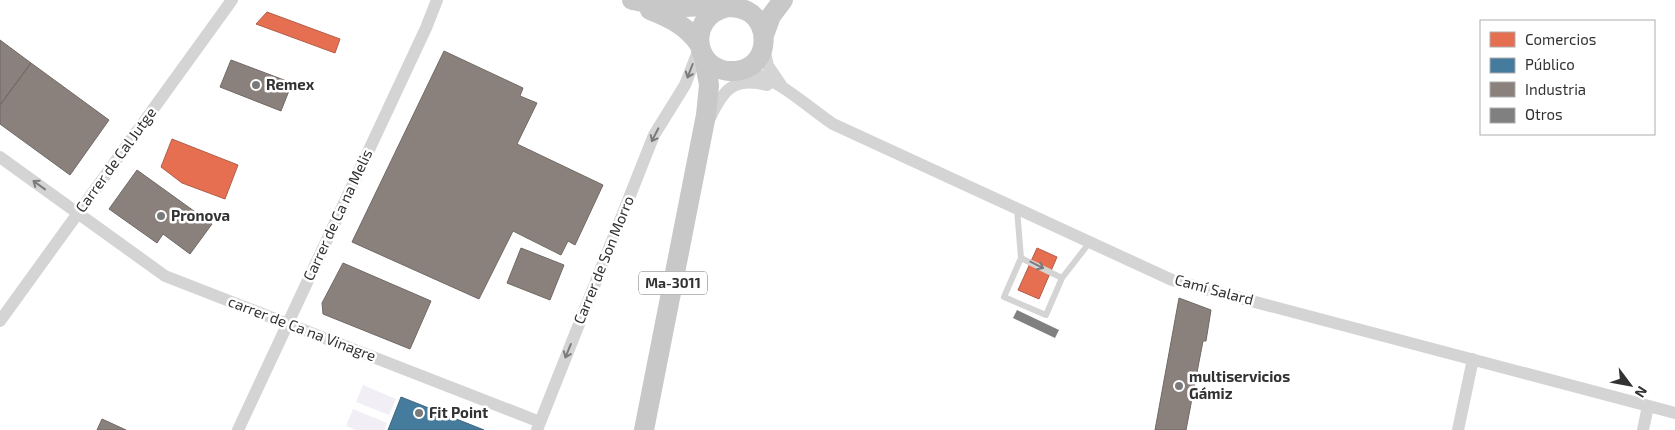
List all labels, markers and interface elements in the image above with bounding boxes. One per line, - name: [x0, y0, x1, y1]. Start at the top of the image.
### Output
- legend: [1480, 20, 1655, 135]
- text: Comercios: [1525, 30, 1596, 48]
- text: Público: [1525, 55, 1575, 73]
- one-way arrow: [685, 63, 694, 78]
- place label: Remex: [266, 75, 315, 93]
- marker: Remex: [250, 79, 262, 91]
- text: Industria: [1525, 80, 1586, 98]
- street label: Carrer de Cal Jutge: [71, 103, 159, 215]
- text: Otros: [1525, 105, 1563, 123]
- one-way arrow: [649, 127, 659, 142]
- street label: Carrer de Ca na Melis: [299, 146, 376, 283]
- one-way arrow: [32, 180, 46, 190]
- street label: Carrer de Son Morro: [569, 193, 637, 326]
- place label: Pronova: [171, 206, 230, 224]
- marker: Pronova: [155, 210, 167, 222]
- one-way arrow: [1029, 261, 1044, 271]
- street label: Camí Salard: [1173, 270, 1256, 308]
- road number: Ma-3011: [639, 272, 707, 294]
- street label: carrer de Ca na Vinagre: [226, 292, 379, 365]
- one-way arrow: [563, 343, 572, 358]
- north arrow: [1605, 360, 1655, 410]
- place label: multiservicios Gámiz: [1189, 367, 1290, 402]
- marker: multiservicios Gámiz: [1173, 380, 1185, 392]
- text: N: [1632, 383, 1651, 401]
- place label: Fit Point: [429, 403, 488, 421]
- marker: Fit Point: [413, 407, 425, 419]

